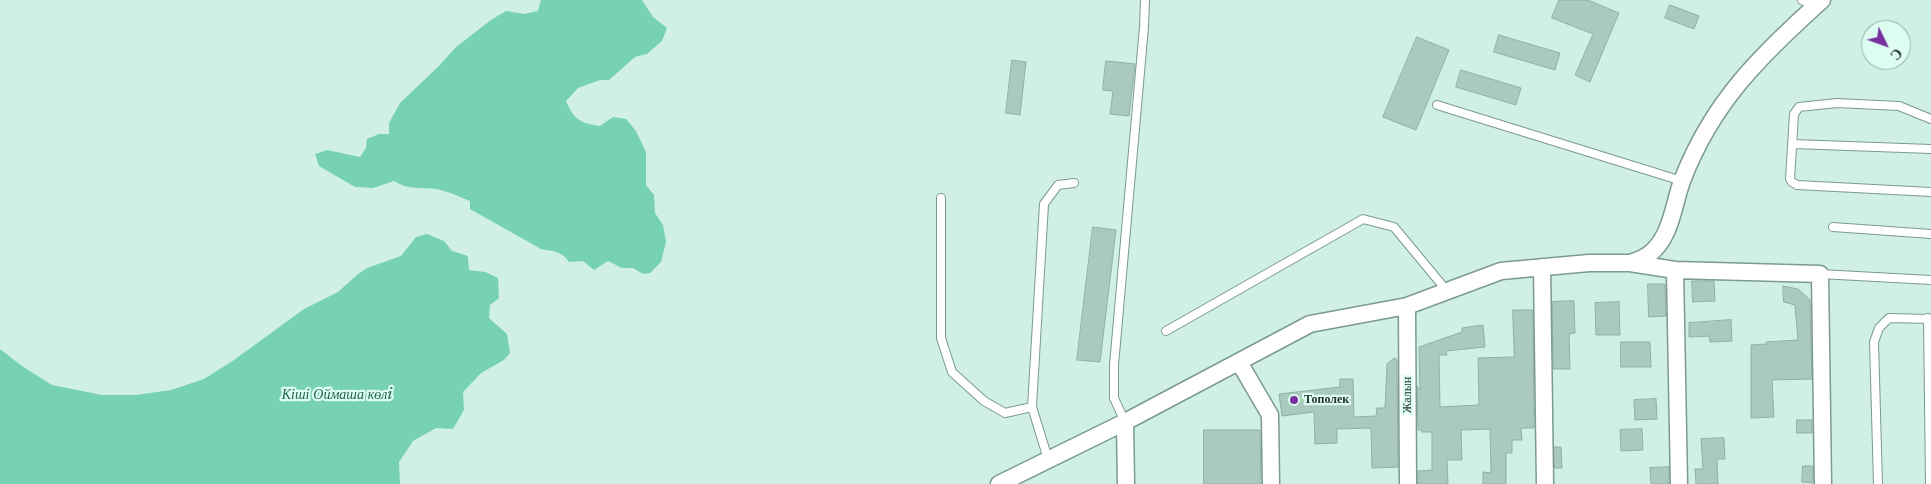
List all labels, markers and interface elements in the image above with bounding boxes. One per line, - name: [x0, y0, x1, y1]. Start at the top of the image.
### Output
- north arrow: [1861, 20, 1911, 70]
- text: С: [1886, 45, 1906, 64]
- street label: Жалын: [1401, 377, 1415, 413]
- water label: Кіші Оймаша көлi: [282, 387, 392, 403]
- place label: Тополек: [1304, 393, 1349, 407]
- marker: Тополек: [1288, 394, 1300, 406]

